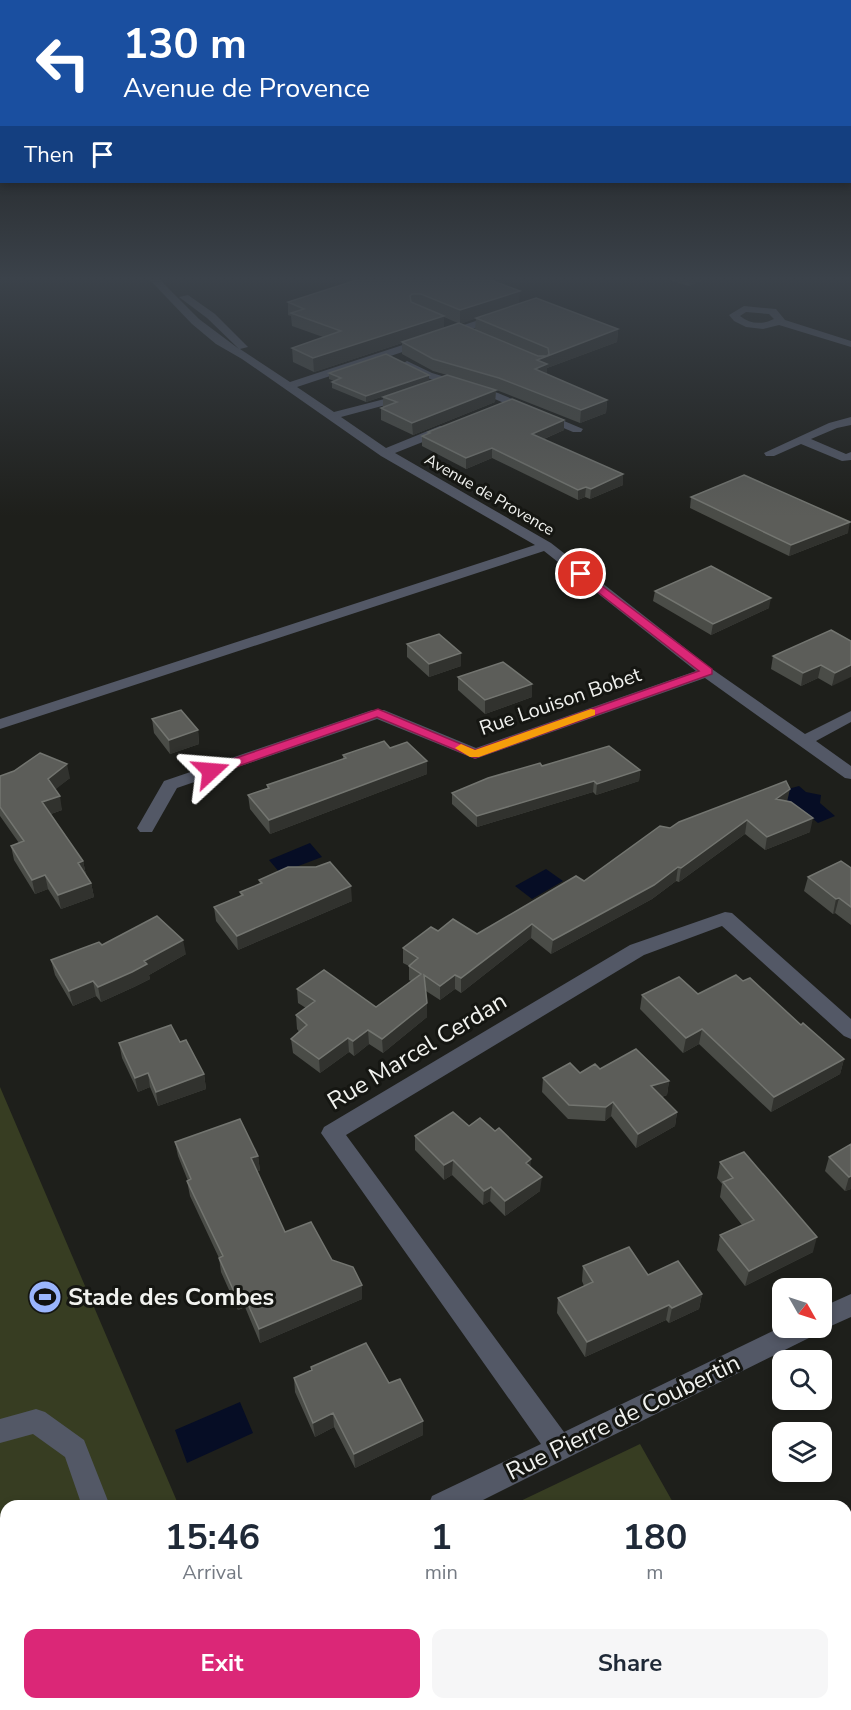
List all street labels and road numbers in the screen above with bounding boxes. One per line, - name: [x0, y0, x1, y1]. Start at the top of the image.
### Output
- street label: Avenue de Provence: [421, 449, 558, 541]
- street label: Rue Louison Bobet: [476, 661, 646, 742]
- street label: Rue Marcel Cerdan: [321, 985, 513, 1117]
- street label: Rue Pierre de Coubertin: [501, 1346, 745, 1488]

